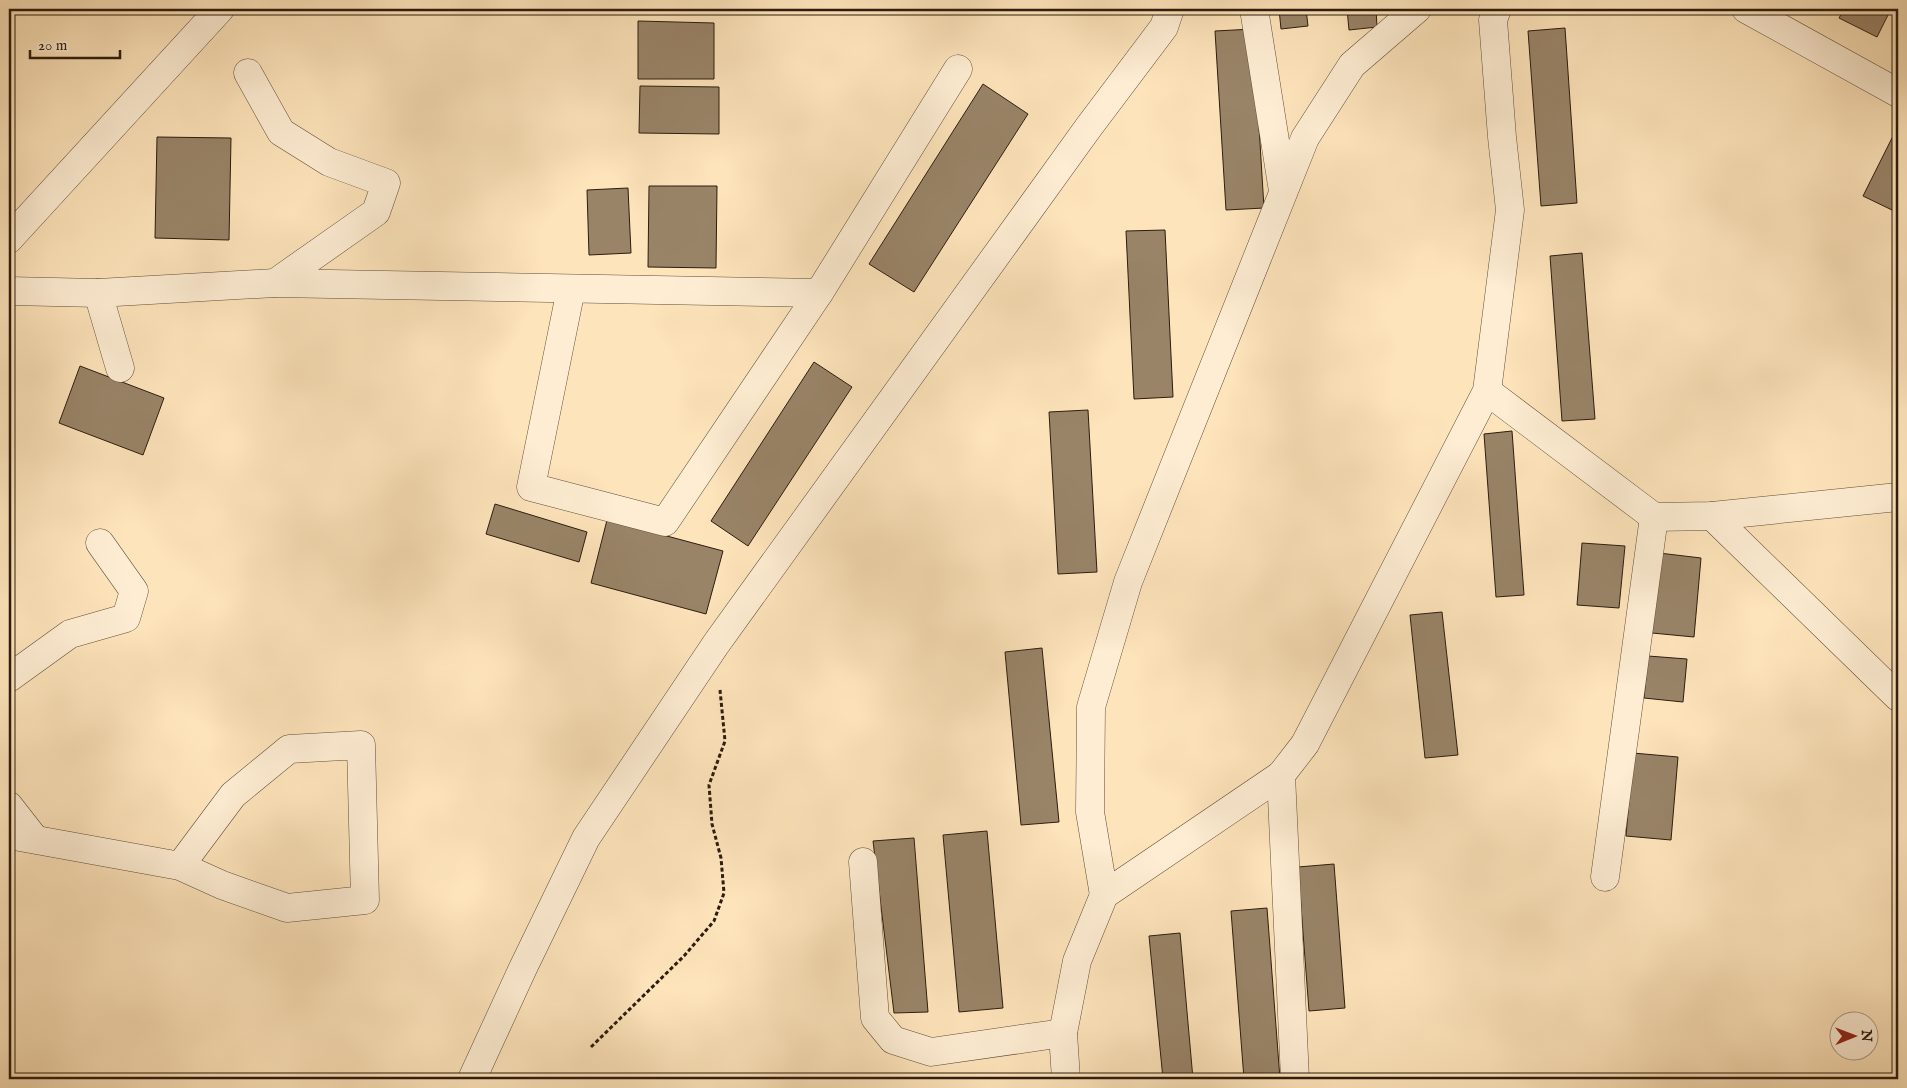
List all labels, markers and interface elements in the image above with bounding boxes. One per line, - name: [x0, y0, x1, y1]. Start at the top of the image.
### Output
- scale bar: [30, 28, 120, 60]
- text: 20 m: [38, 36, 68, 55]
- north arrow: [1830, 1010, 1880, 1060]
- text: N: [1857, 1029, 1875, 1042]

